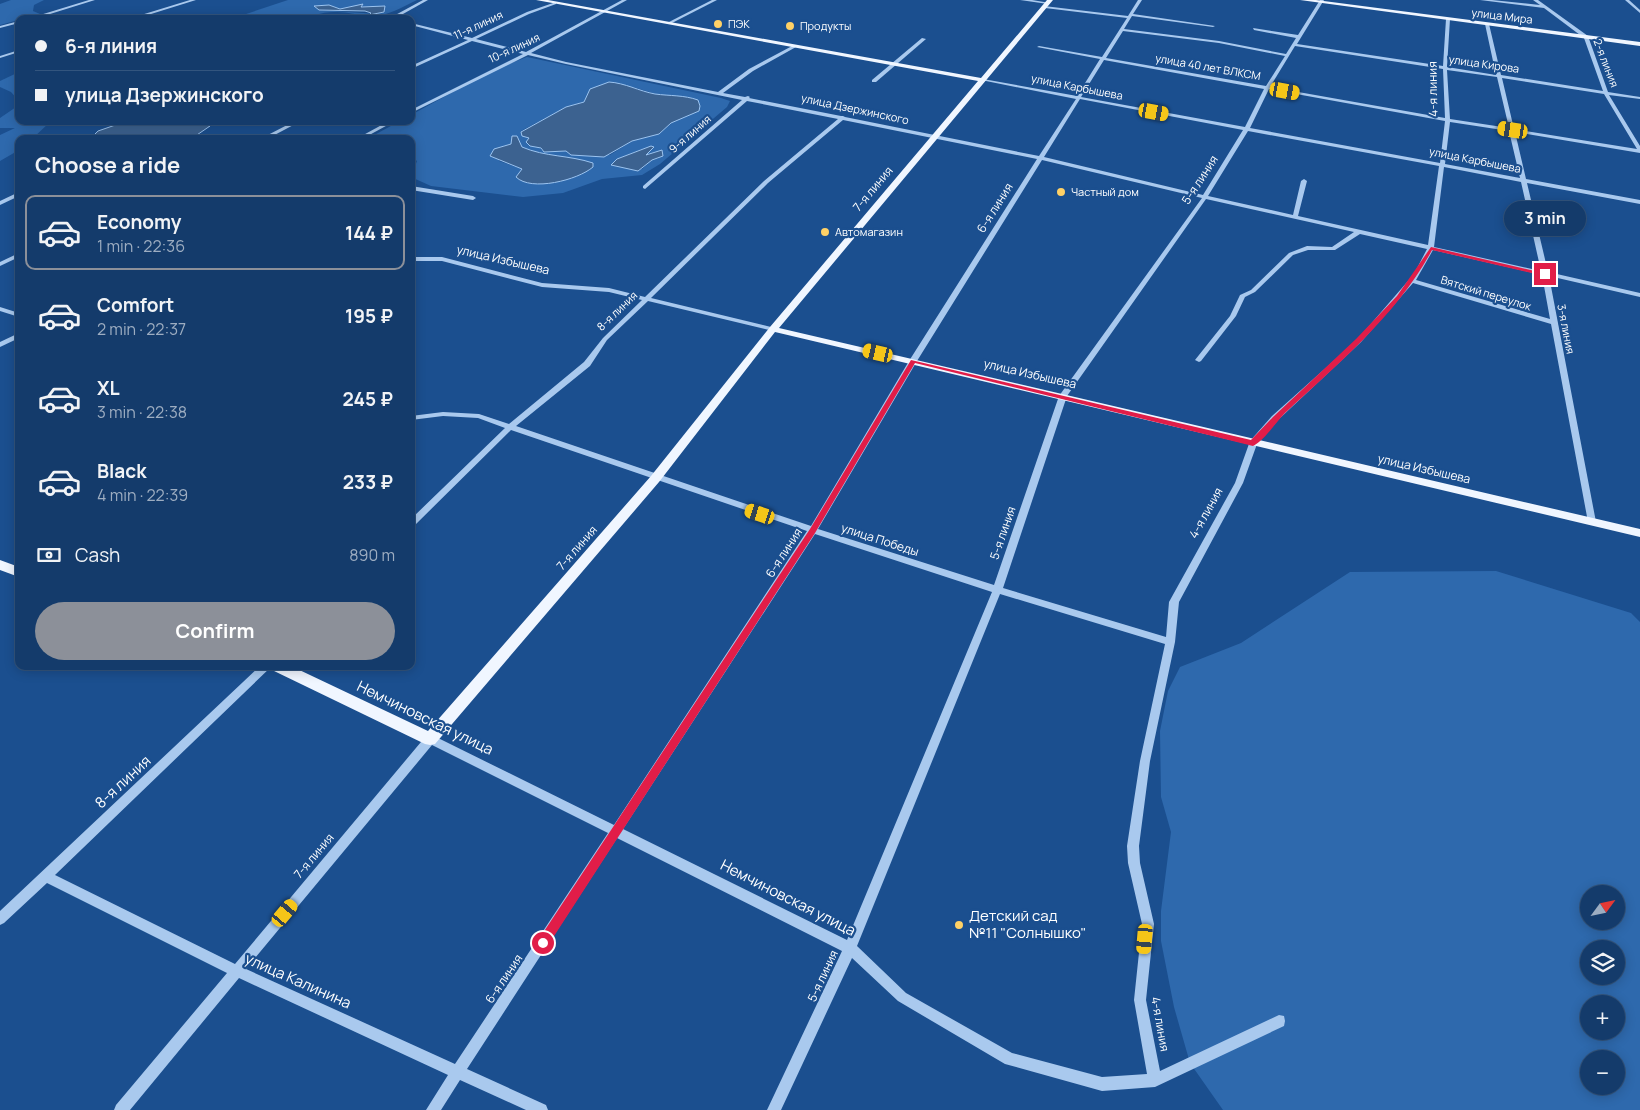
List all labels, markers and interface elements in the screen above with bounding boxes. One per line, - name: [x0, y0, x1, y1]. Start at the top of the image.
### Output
- street label: улица Мира: [1471, 4, 1533, 27]
- street label: 11-я линия: [451, 7, 505, 43]
- place label: ПЭК: [728, 16, 750, 31]
- marker: ПЭК: [712, 18, 724, 30]
- place label: Продукты: [800, 18, 851, 33]
- marker: Продукты: [784, 20, 796, 32]
- street label: 10-я линия: [486, 29, 542, 66]
- text: 6-я линия: [65, 33, 157, 59]
- street label: 2-я линия: [1590, 37, 1623, 89]
- street label: улица 40 лет ВЛКСМ: [1154, 50, 1262, 83]
- street label: улица Кирова: [1448, 51, 1520, 76]
- street label: 4-я линия: [1424, 61, 1441, 117]
- street label: улица Карбышева: [1030, 70, 1124, 103]
- car: [1268, 81, 1301, 101]
- text: улица Дзержинского: [65, 82, 264, 108]
- street label: улица Дзержинского: [800, 90, 911, 127]
- car: [1137, 102, 1170, 122]
- street label: 9-я линия: [665, 111, 714, 156]
- car: [1497, 120, 1528, 140]
- street label: улица Карбышева: [1428, 143, 1522, 176]
- text: Choose a ride: [35, 150, 180, 180]
- street label: 5-я линия: [1177, 152, 1222, 208]
- street label: 7-я линия: [849, 162, 897, 215]
- street label: 6-я линия: [973, 180, 1017, 236]
- place label: Частный дом: [1071, 184, 1139, 199]
- marker: Частный дом: [1055, 186, 1067, 198]
- callout: 3 min: [1504, 202, 1586, 236]
- text: 3 min: [1524, 207, 1566, 229]
- text: Economy: [97, 209, 181, 235]
- icon: car: [37, 210, 82, 255]
- text: 144 ₽: [345, 220, 393, 246]
- place label: Автомагазин: [835, 224, 903, 239]
- marker: Автомагазин: [819, 226, 831, 238]
- text: 1 min · 22:36: [97, 235, 185, 257]
- street label: улица Избышева: [455, 241, 551, 278]
- route end: [1534, 263, 1556, 285]
- street label: Вятский переулок: [1439, 272, 1534, 314]
- street label: 8-я линия: [593, 288, 640, 334]
- text: Comfort: [97, 292, 174, 318]
- icon: car: [37, 293, 82, 338]
- text: 195 ₽: [345, 303, 393, 329]
- street label: 3-я линия: [1554, 303, 1579, 355]
- text: 2 min · 22:37: [97, 318, 186, 340]
- car: [861, 342, 894, 364]
- street label: улица Избышева: [982, 355, 1078, 392]
- text: XL: [97, 375, 120, 401]
- icon: car: [37, 376, 82, 421]
- text: 245 ₽: [343, 386, 393, 412]
- text: 3 min · 22:38: [97, 401, 187, 423]
- street label: улица Избышева: [1376, 450, 1472, 487]
- text: Black: [97, 458, 146, 484]
- icon: car: [37, 459, 82, 504]
- text: 233 ₽: [343, 469, 393, 495]
- text: 4 min · 22:39: [97, 484, 188, 506]
- street label: 4-я линия: [1185, 484, 1226, 541]
- car: [743, 502, 776, 526]
- street label: 5-я линия: [985, 504, 1020, 562]
- street label: улица Победы: [839, 519, 921, 560]
- street label: 7-я линия: [552, 522, 601, 574]
- street label: 6-я линия: [761, 525, 806, 581]
- icon: cash: [35, 541, 63, 569]
- text: Cash: [75, 542, 120, 568]
- text: 890 m: [349, 544, 395, 566]
- button: Confirm: [35, 602, 395, 660]
- street label: Немчиновская улица: [353, 675, 497, 760]
- street label: 8-я линия: [90, 750, 155, 813]
- street label: 7-я линия: [290, 829, 338, 882]
- street label: Немчиновская улица: [717, 854, 860, 941]
- north arrow: [1580, 885, 1625, 930]
- map controls: [1580, 885, 1625, 1095]
- car: [269, 897, 300, 929]
- place label: Детский сад №11 "Солнышко": [969, 905, 1086, 943]
- marker: Детский сад №11 "Солнышко": [953, 919, 965, 931]
- car: [1136, 923, 1153, 955]
- route start: [532, 932, 554, 954]
- button: layers: [1580, 940, 1625, 985]
- street label: 5-я линия: [803, 947, 842, 1004]
- street label: улица Калинина: [242, 948, 355, 1013]
- street label: 6-я линия: [481, 951, 526, 1007]
- street label: 4-я линия: [1147, 995, 1174, 1053]
- button: +: [1580, 995, 1625, 1040]
- button: −: [1580, 1050, 1625, 1095]

